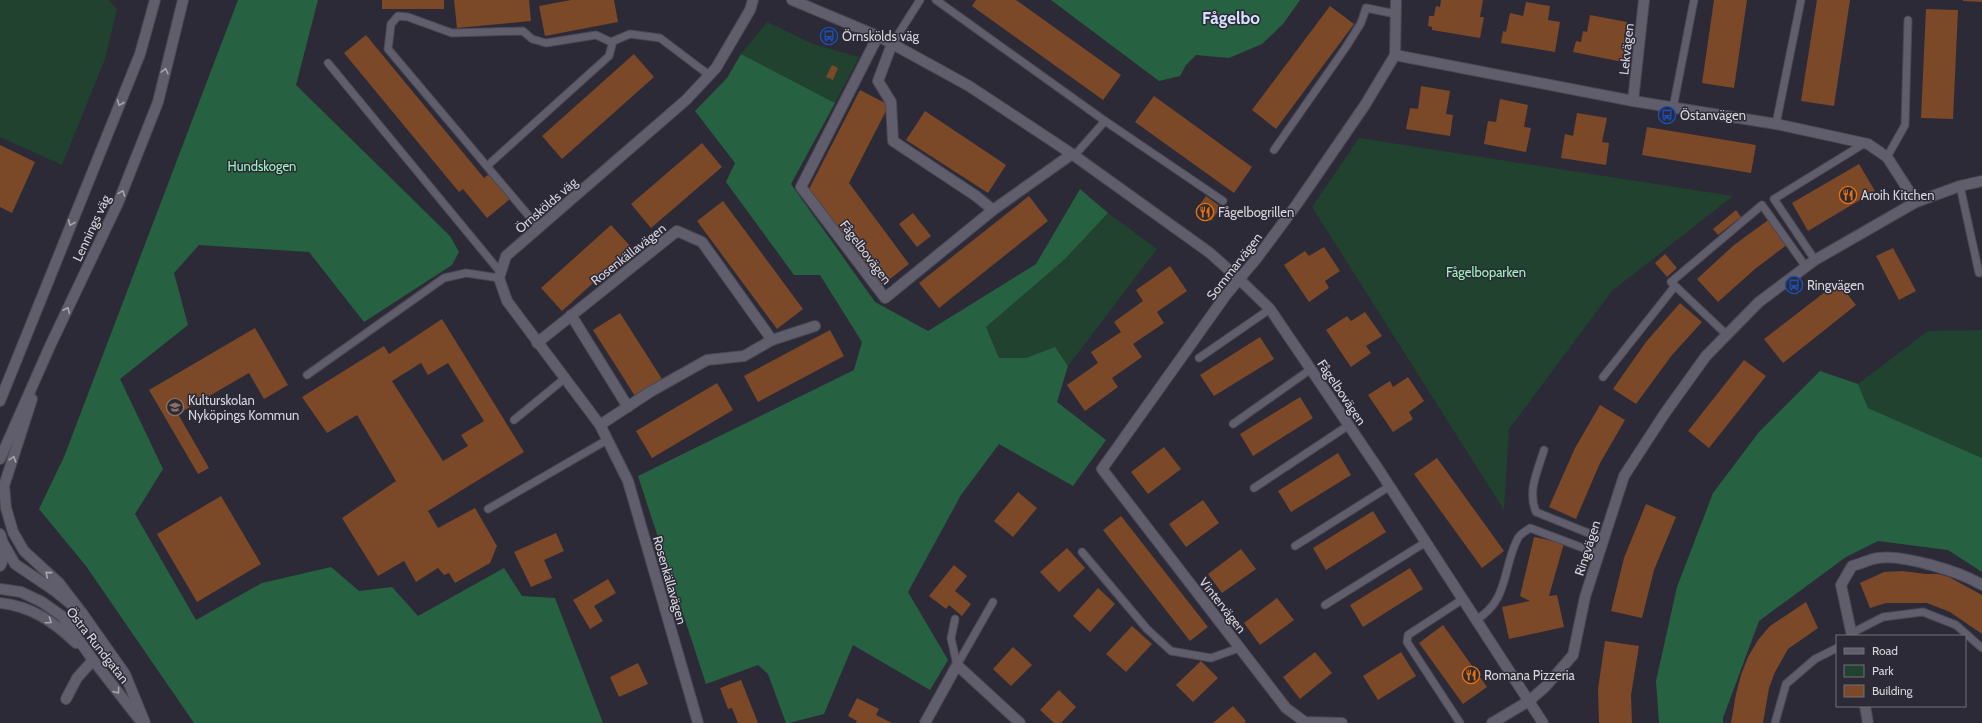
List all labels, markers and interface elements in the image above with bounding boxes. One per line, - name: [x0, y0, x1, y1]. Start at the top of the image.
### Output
- district label: Fågelbo: [1202, 8, 1260, 28]
- street label: Lekvägen: [1615, 22, 1637, 76]
- bus stop icon: Örnskölds väg: [819, 26, 839, 46]
- place label: Örnskölds väg: [842, 28, 919, 44]
- one-way arrow: [161, 67, 169, 74]
- one-way arrow: [117, 99, 125, 107]
- bus stop icon: Östanvägen: [1657, 105, 1677, 125]
- place label: Östanvägen: [1680, 107, 1746, 123]
- park label: Hundskogen: [228, 158, 296, 174]
- street label: Örnskölds väg: [512, 173, 581, 236]
- restaurant icon: Aroih Kitchen: [1838, 185, 1858, 205]
- place label: Aroih Kitchen: [1861, 187, 1934, 203]
- one-way arrow: [118, 189, 126, 196]
- street label: Lennings väg: [69, 192, 114, 264]
- restaurant icon: Fågelbogrillen: [1195, 202, 1215, 222]
- place label: Fågelbogrillen: [1218, 204, 1294, 220]
- street label: Fågelbovägen: [837, 217, 895, 287]
- one-way arrow: [68, 219, 76, 227]
- street label: Rosenkällavägen: [587, 220, 669, 288]
- street label: Sommarvägen: [1203, 229, 1265, 303]
- park label: Fågelboparken: [1446, 264, 1526, 280]
- bus stop icon: Ringvägen: [1784, 275, 1804, 295]
- place label: Ringvägen: [1807, 277, 1864, 293]
- one-way arrow: [62, 307, 70, 315]
- street label: Fågelbovägen: [1314, 356, 1370, 428]
- place label: Kulturskolan Nyköpings Kommun: [188, 392, 299, 423]
- school or university icon: Kulturskolan Nyköpings Kommun: [165, 397, 185, 417]
- one-way arrow: [8, 456, 17, 463]
- street label: Ringvägen: [1571, 518, 1603, 578]
- street label: Rosenkällavägen: [650, 534, 690, 626]
- one-way arrow: [45, 571, 52, 578]
- street label: Vintervägen: [1196, 574, 1250, 636]
- street label: Östra Rundgatan: [63, 604, 133, 686]
- one-way arrow: [44, 616, 51, 623]
- legend: [1836, 635, 1966, 707]
- text: Road: [1872, 643, 1898, 658]
- text: Park: [1872, 663, 1894, 678]
- restaurant icon: Romana Pizzeria: [1461, 665, 1481, 685]
- place label: Romana Pizzeria: [1484, 667, 1576, 683]
- text: Building: [1872, 683, 1914, 698]
- one-way arrow: [112, 686, 119, 693]

